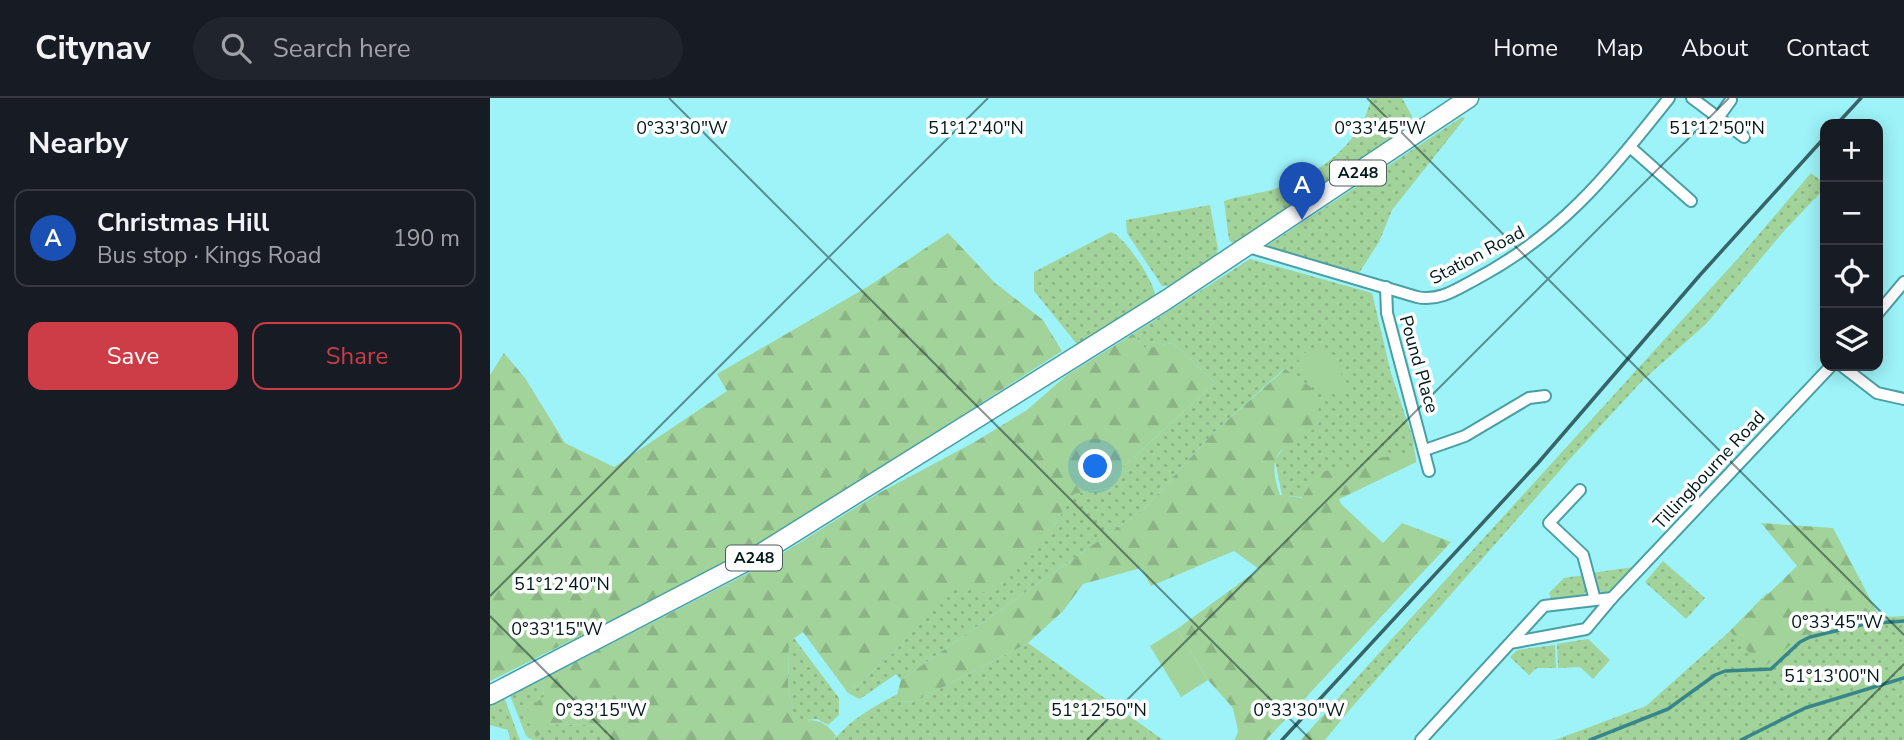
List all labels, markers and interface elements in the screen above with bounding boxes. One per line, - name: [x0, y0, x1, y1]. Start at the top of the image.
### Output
- search box: [193, 17, 683, 80]
- text: Citynav: [35, 26, 151, 71]
- icon: search: [217, 29, 255, 67]
- text: Search here: [273, 31, 411, 66]
- text: Home: [1493, 32, 1558, 64]
- text: Map: [1596, 32, 1643, 64]
- text: About: [1681, 32, 1748, 64]
- text: Contact: [1786, 32, 1869, 64]
- text: 0°33'30"W: [636, 116, 728, 140]
- text: 51°12'40"N: [928, 116, 1024, 140]
- text: 0°33'45"W: [1334, 116, 1426, 140]
- text: 51°12'50"N: [1669, 116, 1765, 140]
- map controls: [1820, 119, 1883, 371]
- button: +: [1820, 119, 1883, 182]
- text: Nearby: [28, 123, 128, 164]
- road number: A248: [1330, 160, 1386, 186]
- pin: A: [1279, 162, 1325, 220]
- button: −: [1820, 182, 1883, 245]
- text: Christmas Hill: [97, 205, 269, 240]
- street label: Station Road: [1425, 220, 1529, 290]
- text: A: [44, 223, 62, 254]
- text: 190 m: [393, 223, 460, 254]
- text: Bus stop · Kings Road: [97, 240, 321, 271]
- button: locate: [1820, 245, 1883, 308]
- button: layers: [1820, 308, 1883, 371]
- street label: Pound Place: [1394, 312, 1444, 416]
- button: Save: [28, 322, 238, 390]
- button: Share: [252, 322, 462, 390]
- street label: Tillingbourne Road: [1648, 406, 1770, 534]
- your location: [1078, 449, 1112, 483]
- road number: A248: [726, 545, 782, 570]
- text: 51°12'40"N: [514, 572, 610, 596]
- text: 0°33'45"W: [1791, 610, 1883, 634]
- text: 0°33'15"W: [511, 617, 603, 641]
- text: 51°13'00"N: [1784, 664, 1880, 688]
- text: 0°33'15"W: [555, 698, 647, 722]
- text: 51°12'50"N: [1051, 698, 1147, 722]
- text: 0°33'30"W: [1253, 698, 1345, 722]

